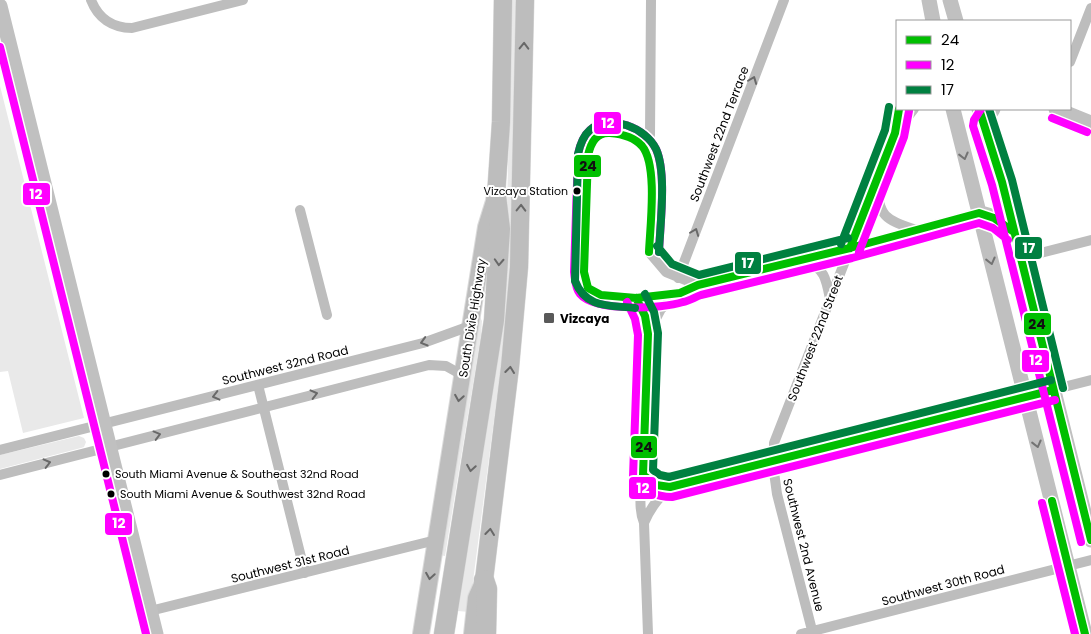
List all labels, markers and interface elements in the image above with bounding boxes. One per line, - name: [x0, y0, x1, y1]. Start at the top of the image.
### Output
- legend: [896, 20, 1071, 110]
- text: 24: [941, 29, 959, 50]
- one-way arrow: [519, 42, 529, 50]
- text: 12: [941, 54, 954, 75]
- street label: Southwest 22nd Terrace: [685, 64, 753, 204]
- one-way arrow: [747, 77, 757, 85]
- text: 17: [941, 79, 954, 100]
- line badge: 12: [593, 111, 622, 135]
- text: 12: [601, 113, 615, 133]
- one-way arrow: [959, 152, 969, 160]
- line badge: 24: [573, 154, 602, 178]
- text: 24: [579, 156, 597, 176]
- line badge: 12: [22, 182, 51, 206]
- place label: Vizcaya Station: [483, 183, 568, 199]
- text: 12: [29, 184, 43, 204]
- marker: Vizcaya Station: [572, 186, 582, 196]
- one-way arrow: [516, 204, 527, 212]
- one-way arrow: [689, 228, 699, 237]
- line badge: 17: [1014, 236, 1043, 260]
- text: 17: [1023, 238, 1036, 258]
- line badge: 17: [734, 251, 762, 275]
- text: 17: [742, 253, 755, 273]
- one-way arrow: [985, 256, 996, 265]
- street label: South Dixie Highway: [454, 257, 490, 379]
- one-way arrow: [493, 258, 504, 266]
- street label: Southwest 22nd Street: [783, 273, 847, 403]
- place label: Vizcaya: [560, 310, 609, 327]
- marker: Vizcaya: [542, 311, 556, 325]
- line badge: 24: [1023, 312, 1052, 336]
- text: 24: [1028, 314, 1046, 334]
- one-way arrow: [421, 337, 429, 347]
- street label: Southwest 32nd Road: [220, 341, 350, 389]
- line badge: 12: [1021, 349, 1050, 373]
- text: 12: [1029, 350, 1043, 370]
- one-way arrow: [504, 366, 515, 374]
- one-way arrow: [310, 389, 319, 400]
- one-way arrow: [213, 390, 221, 400]
- one-way arrow: [454, 394, 464, 403]
- one-way arrow: [153, 430, 162, 441]
- line badge: 24: [630, 435, 658, 459]
- text: 24: [635, 437, 653, 457]
- one-way arrow: [1031, 439, 1042, 448]
- one-way arrow: [43, 458, 52, 469]
- one-way arrow: [466, 465, 477, 473]
- place label: South Miami Avenue & Southeast 32nd Road: [115, 466, 359, 482]
- marker: South Miami Avenue & Southeast 32nd Road: [101, 469, 111, 479]
- line badge: 12: [628, 476, 657, 500]
- street label: Southwest 2nd Avenue: [779, 477, 829, 613]
- text: 12: [636, 478, 650, 498]
- place label: South Miami Avenue & Southwest 32nd Road: [120, 486, 365, 502]
- marker: South Miami Avenue & Southwest 32nd Road: [106, 489, 116, 499]
- line badge: 12: [104, 512, 133, 536]
- text: 12: [112, 513, 126, 533]
- one-way arrow: [484, 527, 495, 535]
- street label: Southwest 31st Road: [229, 541, 351, 587]
- street label: Southwest 30th Road: [880, 560, 1006, 610]
- one-way arrow: [425, 572, 436, 580]

